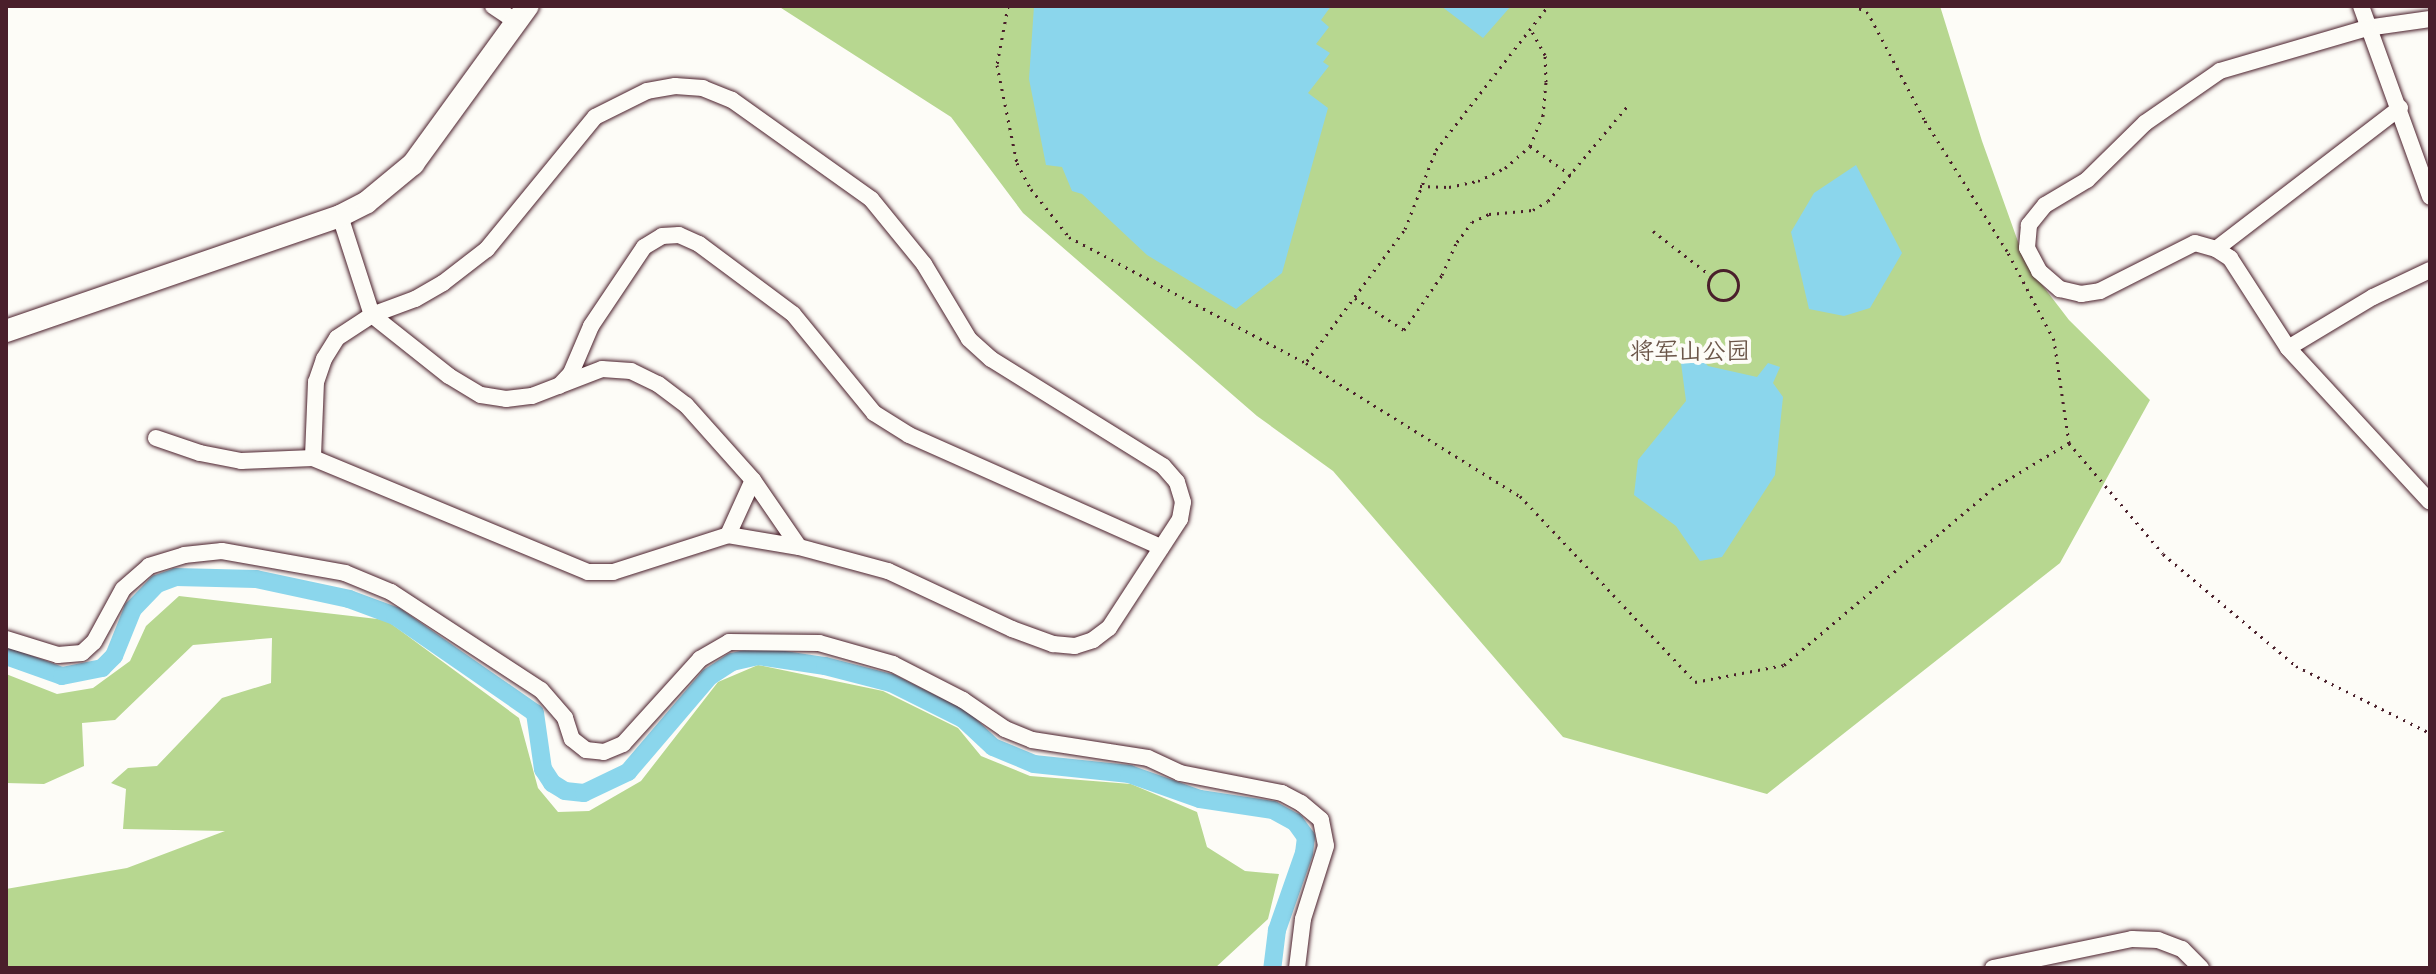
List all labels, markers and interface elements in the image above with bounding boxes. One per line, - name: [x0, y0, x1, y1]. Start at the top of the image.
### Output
- park label: 将军山公园: [1630, 339, 1750, 367]

